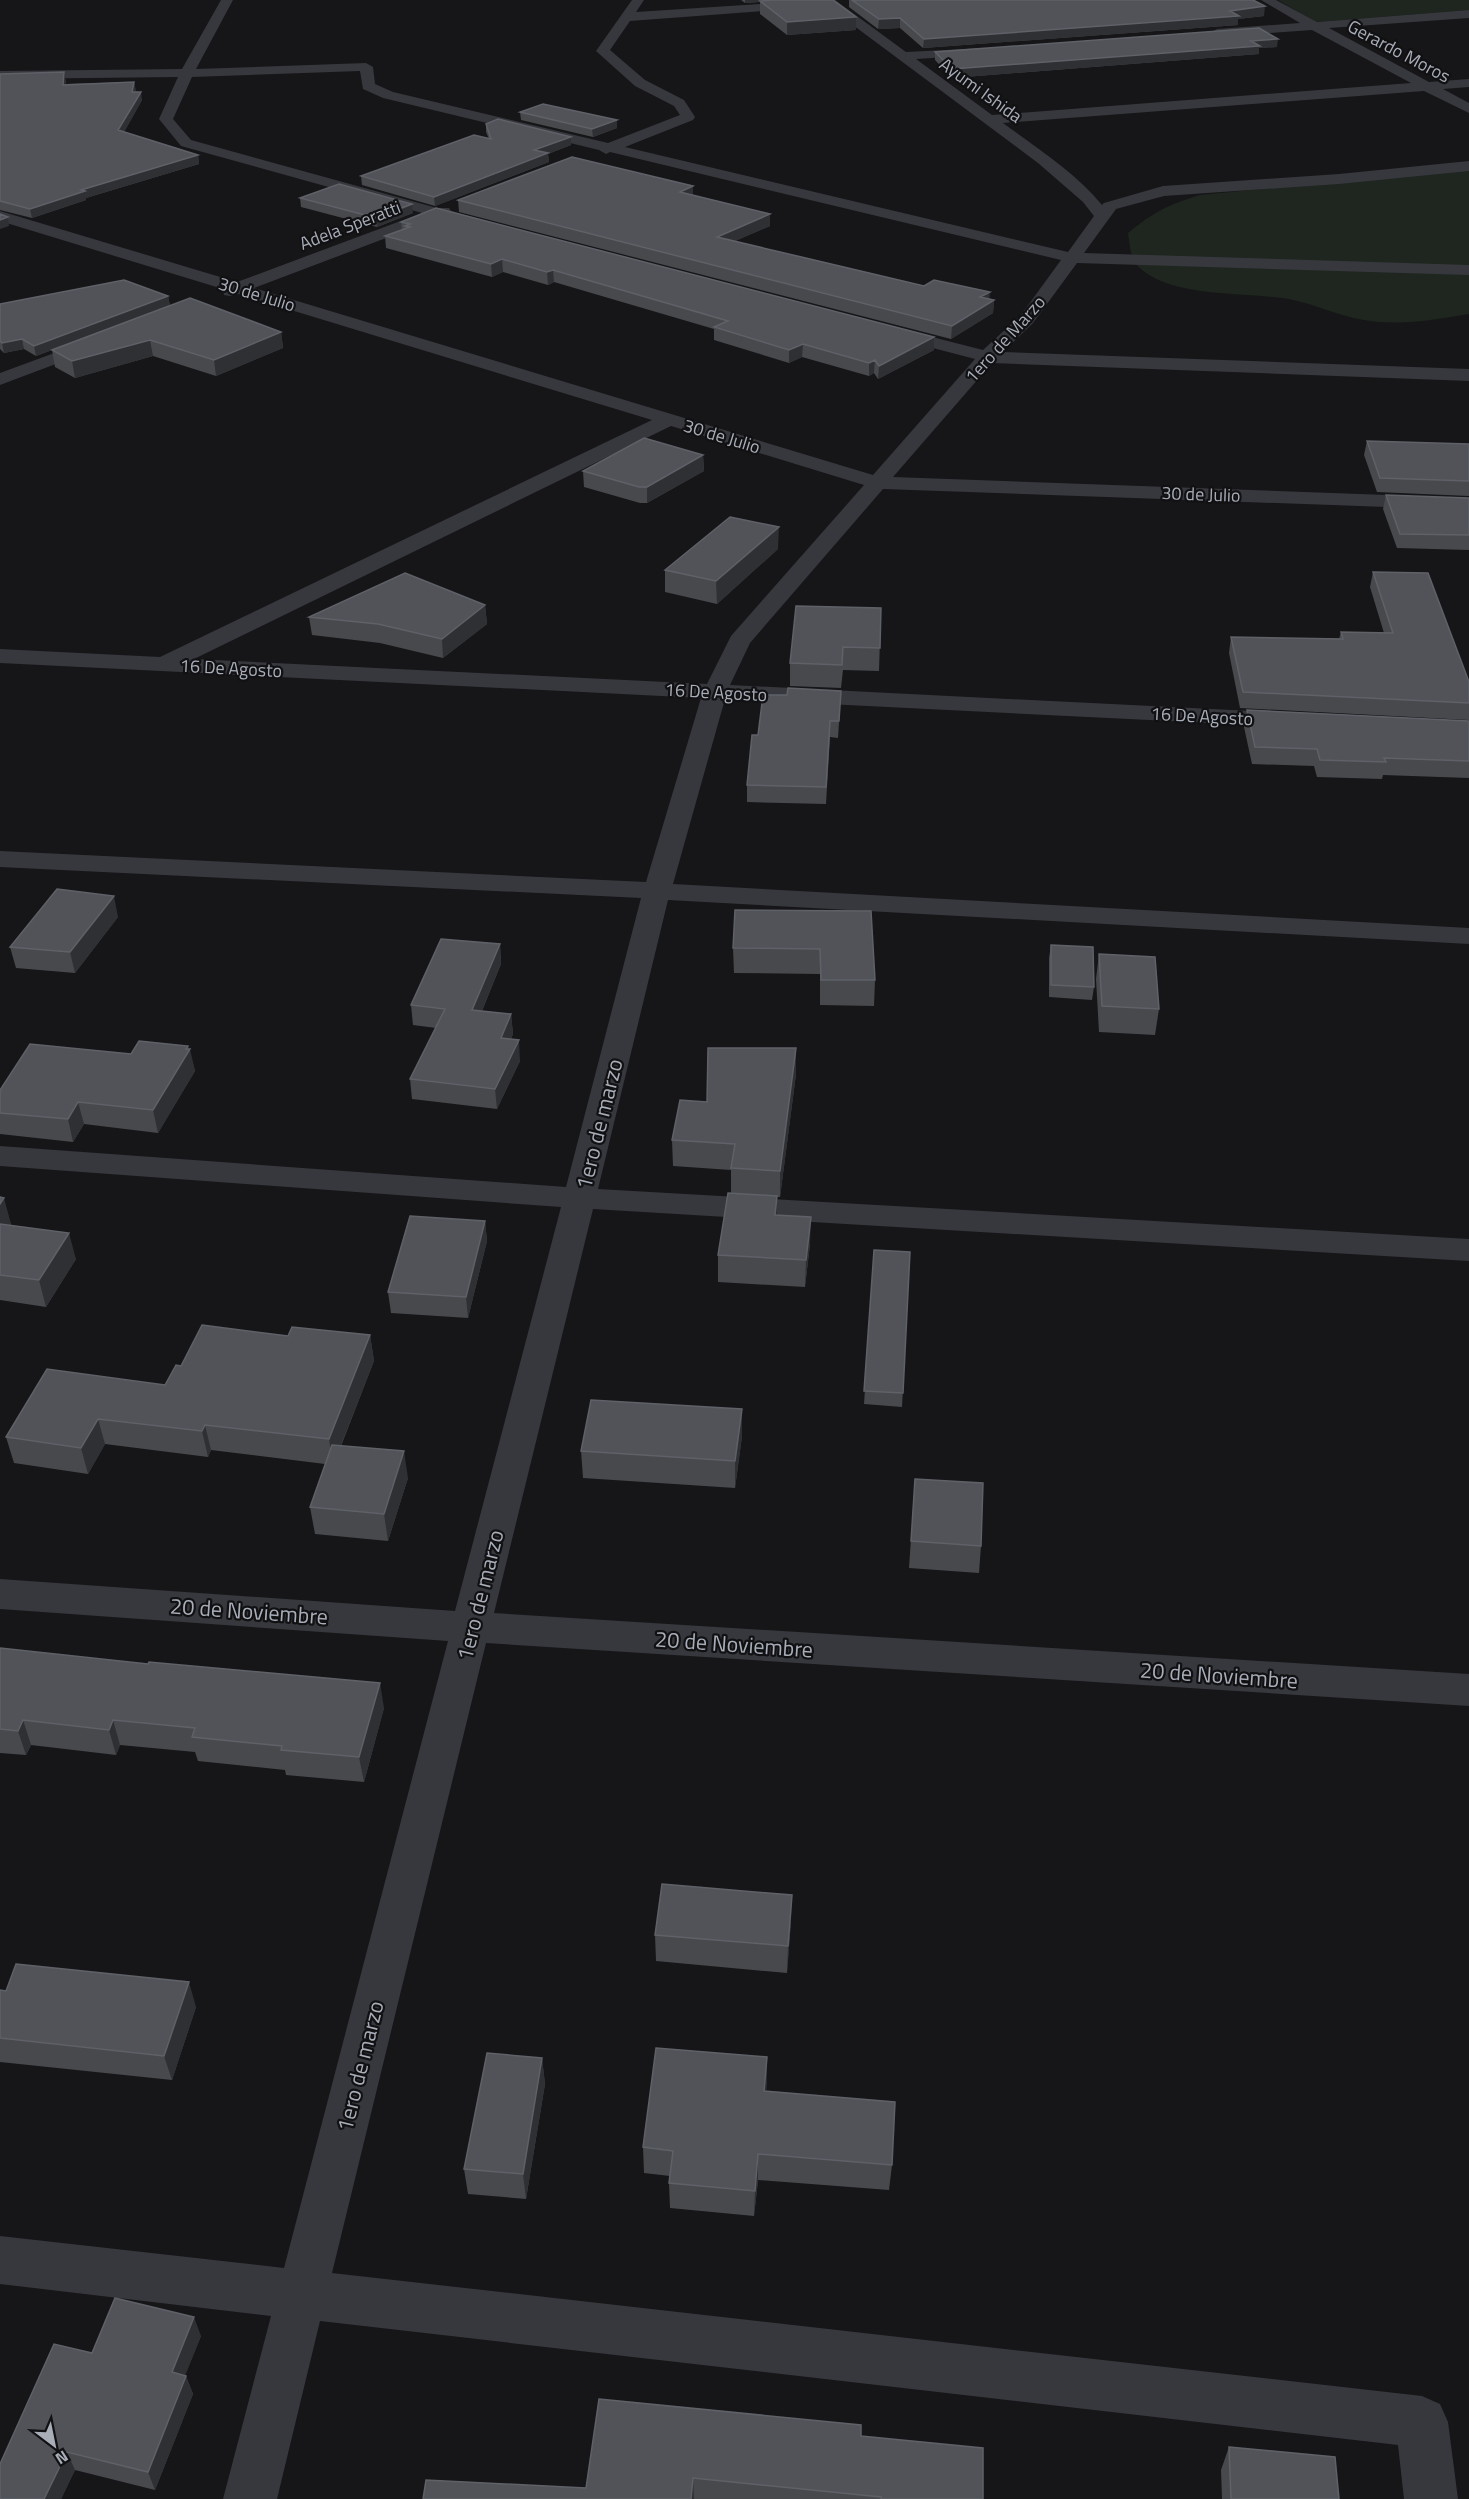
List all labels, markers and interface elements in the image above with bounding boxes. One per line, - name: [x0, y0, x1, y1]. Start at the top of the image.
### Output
- street label: Gerardo Moros: [1343, 13, 1455, 89]
- street label: Ayumi Ishida: [934, 51, 1028, 129]
- street label: Adela Speratti: [295, 193, 405, 257]
- street label: 30 de Julio: [215, 270, 299, 318]
- street label: 1ero de Marzo: [958, 289, 1052, 389]
- street label: 30 de Julio: [680, 412, 764, 460]
- street label: 30 de Julio: [1161, 479, 1241, 509]
- street label: 16 De Agosto: [179, 652, 283, 684]
- street label: 16 De Agosto: [664, 676, 768, 708]
- street label: 16 De Agosto: [1150, 700, 1254, 732]
- street label: 1ero de marzo: [566, 1055, 632, 1193]
- street label: 1ero de marzo: [447, 1526, 513, 1664]
- street label: 20 de Noviembre: [169, 1589, 329, 1633]
- street label: 20 de Noviembre: [654, 1622, 814, 1666]
- street label: 20 de Noviembre: [1139, 1653, 1299, 1697]
- street label: 1ero de marzo: [327, 1997, 393, 2135]
- north arrow: [24, 2415, 84, 2475]
- text: N: [51, 2445, 73, 2471]

